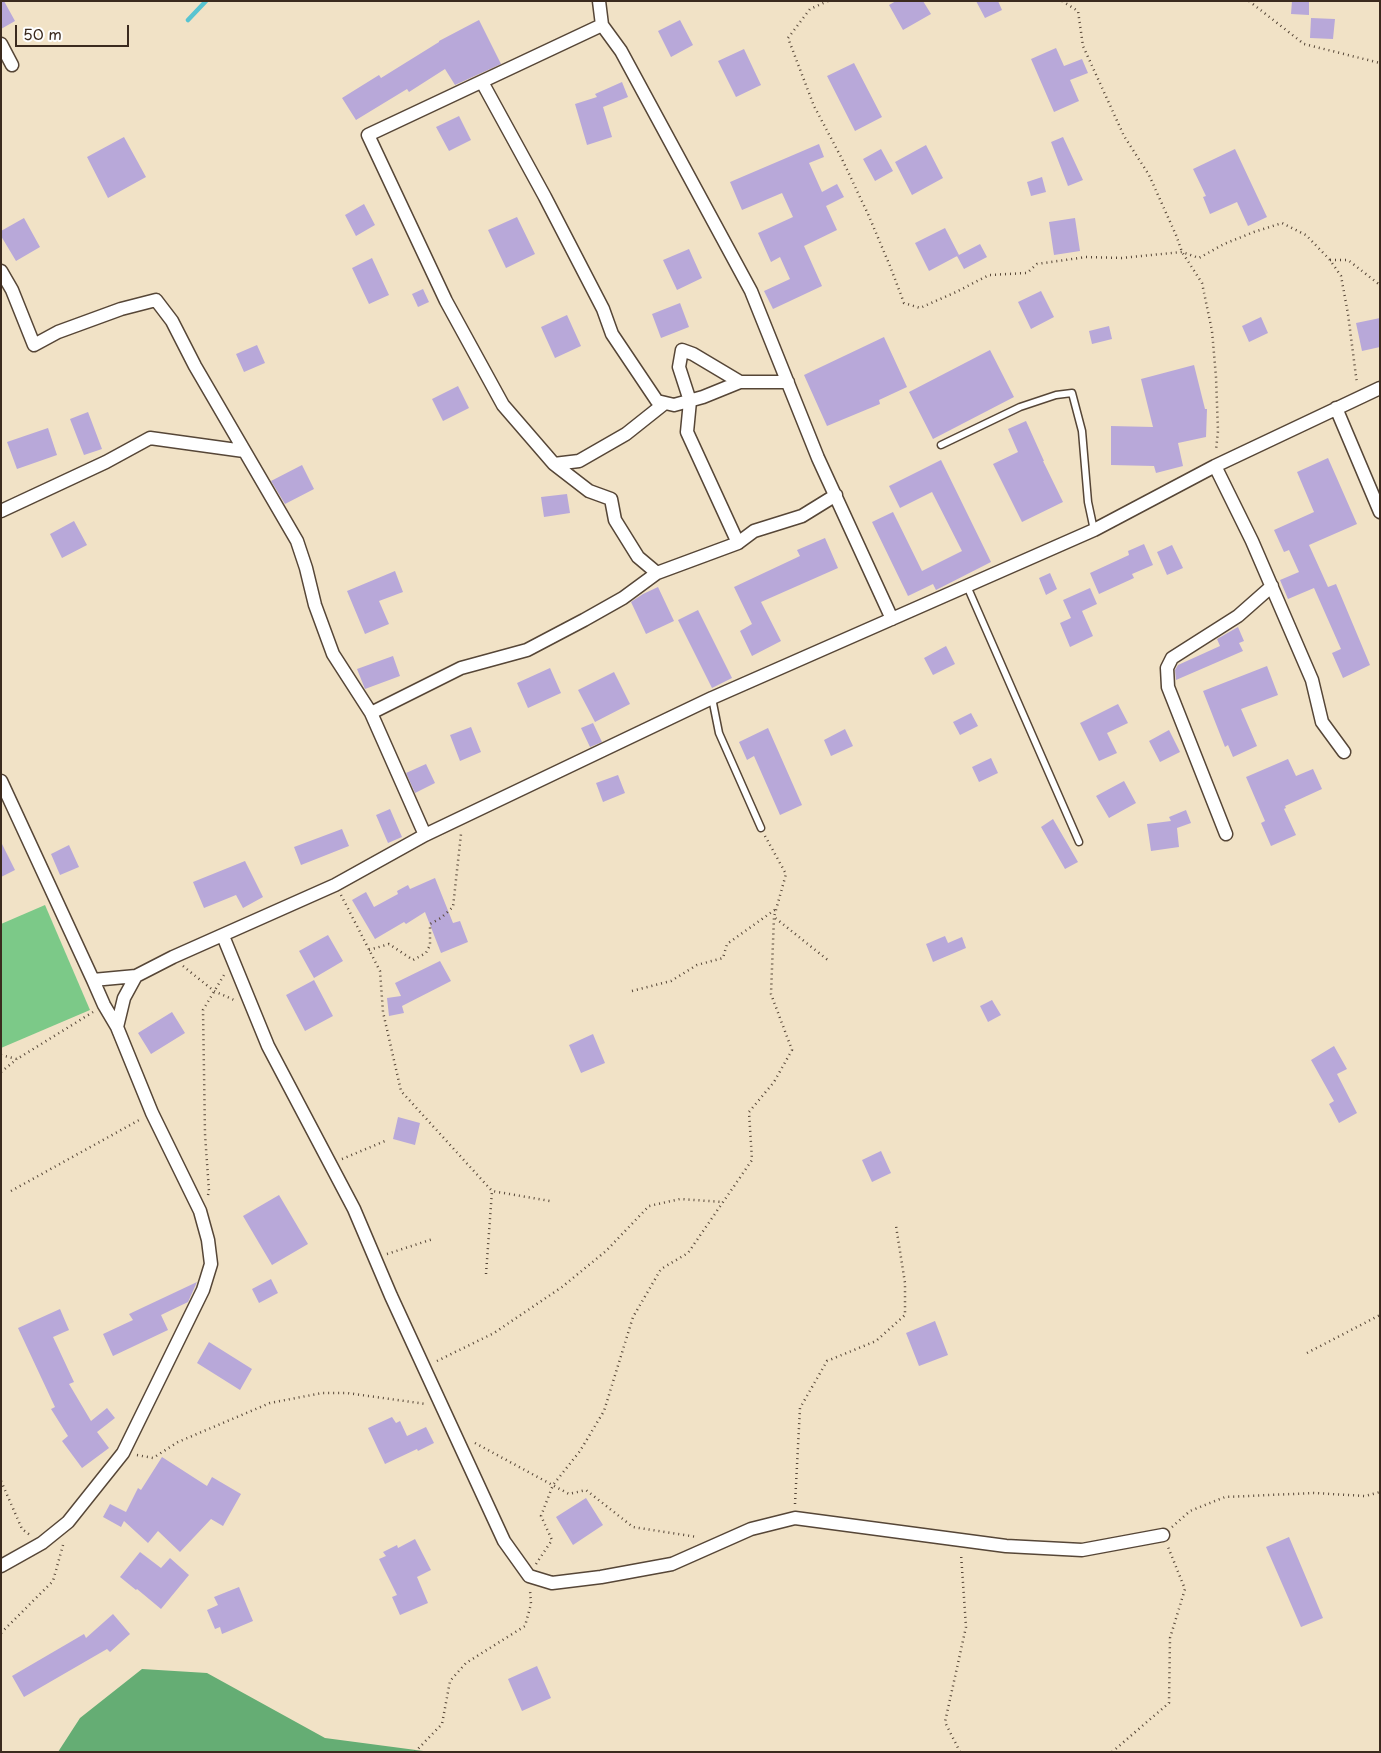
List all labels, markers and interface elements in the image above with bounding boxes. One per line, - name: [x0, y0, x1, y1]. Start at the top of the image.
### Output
- scale bar: [18, 15, 131, 47]
- text: 50 m: [23, 22, 62, 45]

